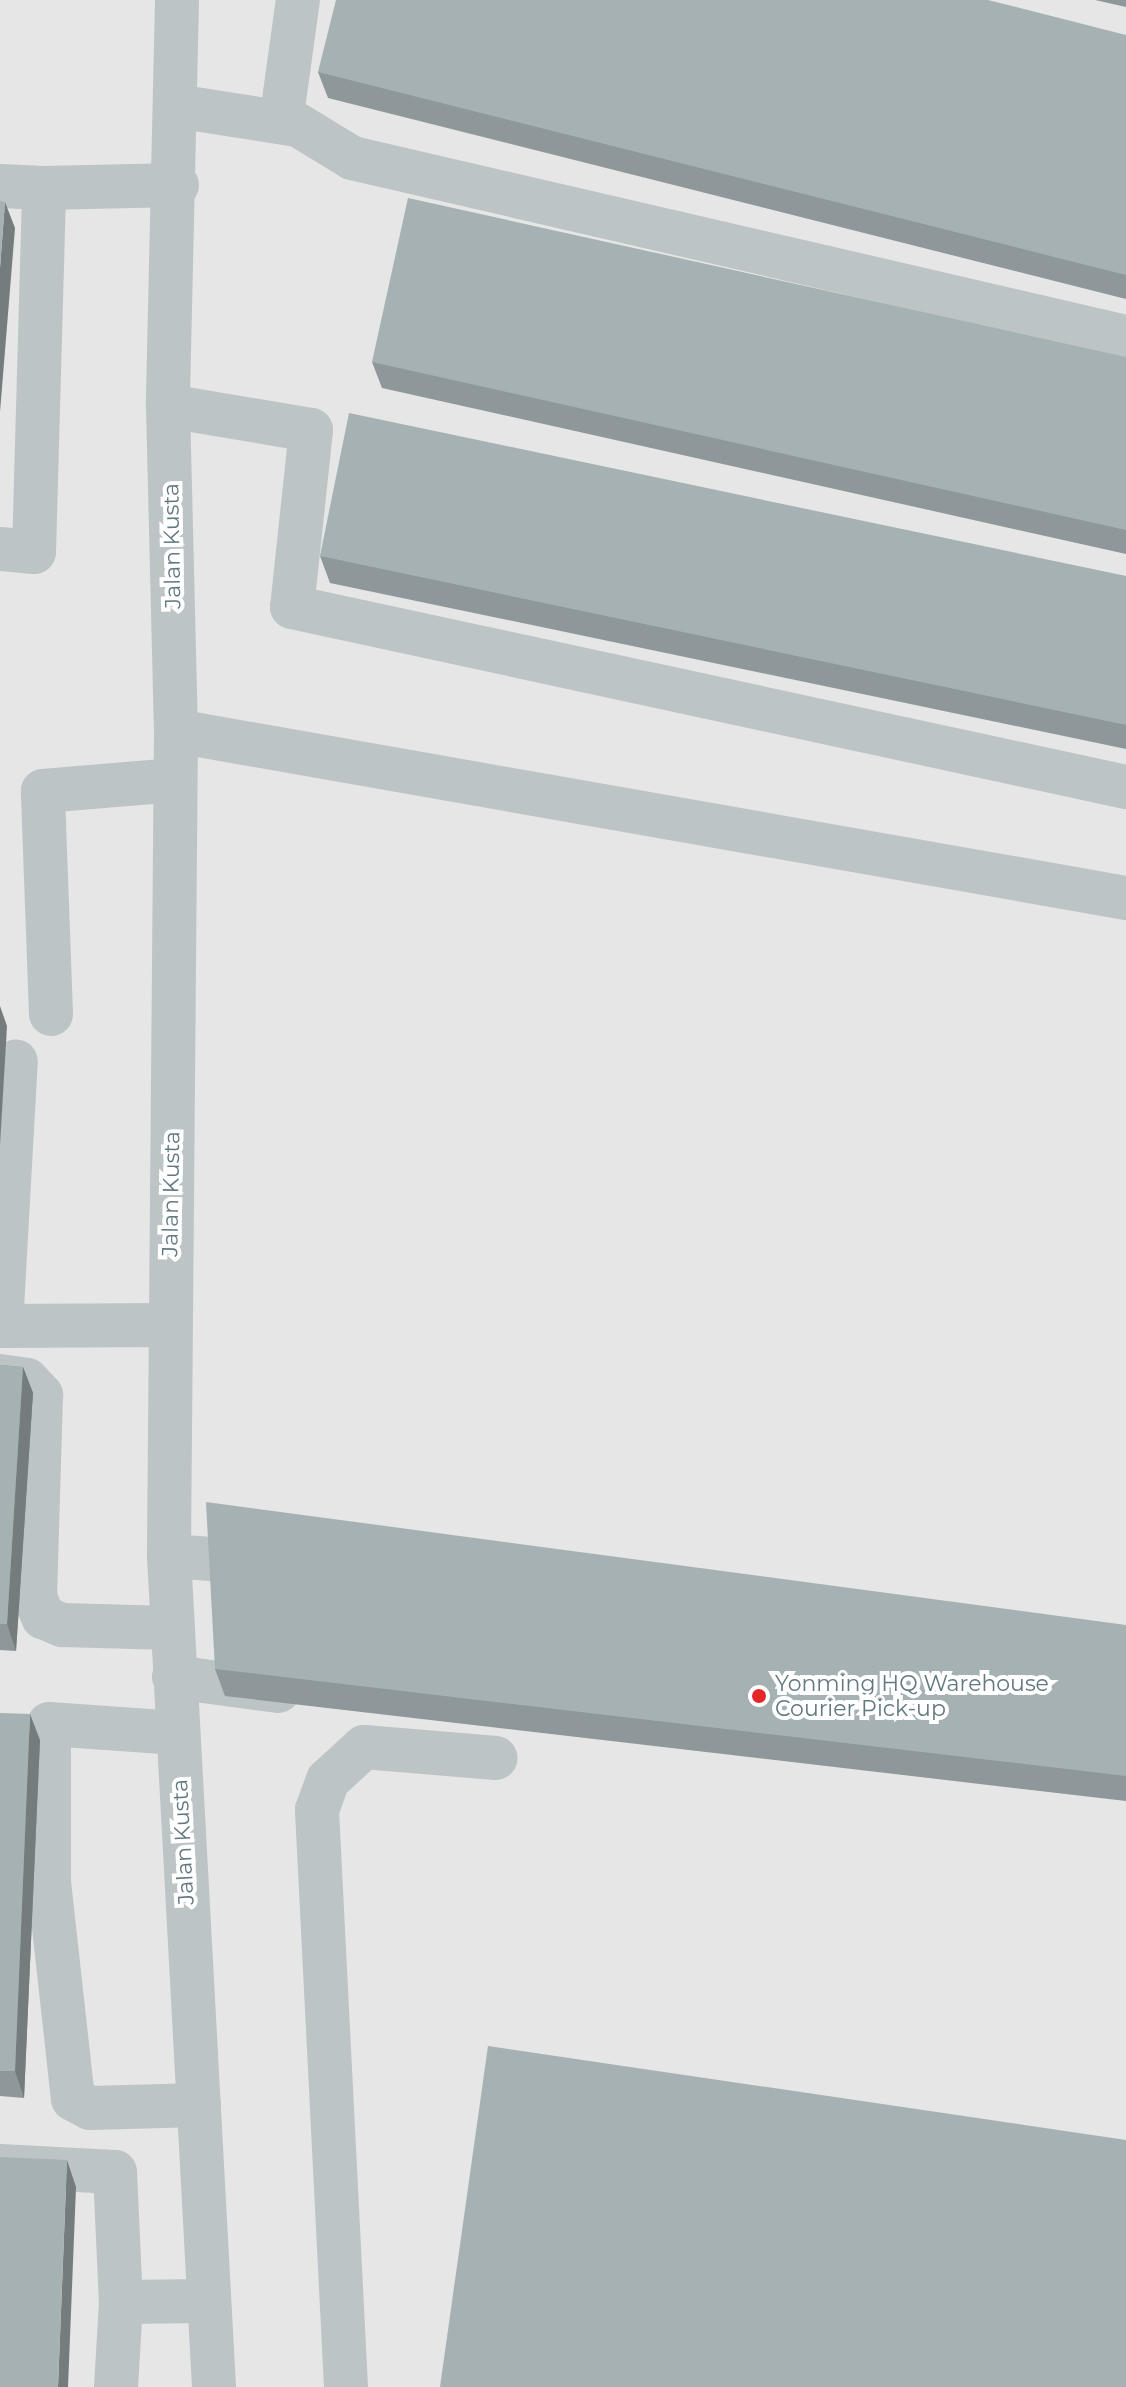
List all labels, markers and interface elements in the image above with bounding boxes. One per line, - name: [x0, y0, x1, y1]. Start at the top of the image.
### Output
- street label: Jalan Kusta: [158, 483, 186, 609]
- street label: Jalan Kusta: [157, 1131, 185, 1257]
- place label: Yonming HQ Warehouse Courier Pick-up: [775, 1670, 1049, 1722]
- marker: Yonming HQ Warehouse Courier Pick-up: [750, 1687, 768, 1705]
- street label: Jalan Kusta: [167, 1779, 199, 1905]

